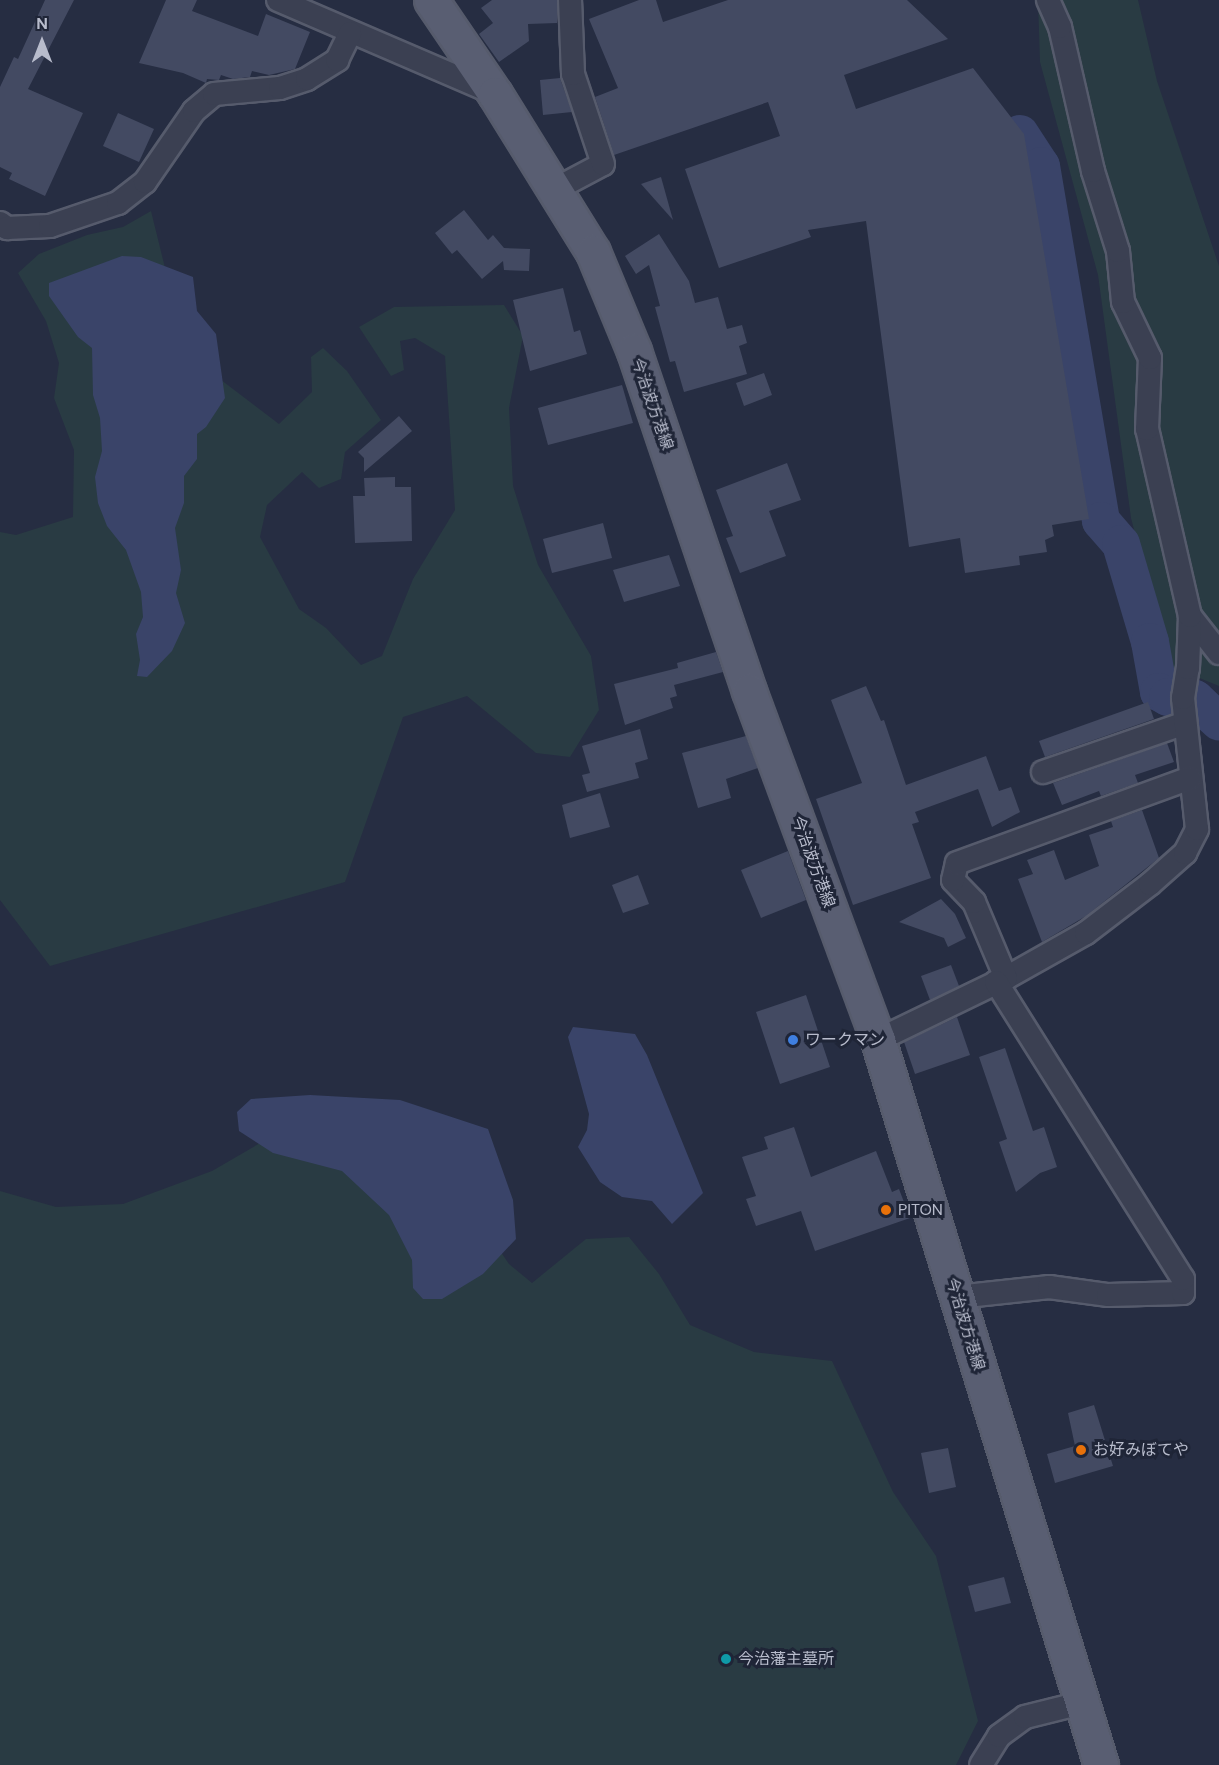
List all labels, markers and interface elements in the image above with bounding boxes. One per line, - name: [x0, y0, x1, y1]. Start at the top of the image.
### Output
- north arrow: [12, 12, 72, 72]
- text: N: [36, 13, 48, 34]
- street label: 今治波方港線: [627, 355, 677, 453]
- street label: 今治波方港線: [788, 814, 838, 910]
- place label: ワークマン: [805, 1030, 885, 1050]
- marker: ワークマン: [786, 1033, 800, 1047]
- place label: PITON: [898, 1200, 943, 1220]
- marker: PITON: [879, 1203, 893, 1217]
- street label: 今治波方港線: [942, 1275, 988, 1373]
- place label: お好みぼてや: [1093, 1440, 1189, 1460]
- marker: お好みぼてや: [1074, 1443, 1088, 1457]
- place label: 今治藩主墓所: [738, 1649, 834, 1669]
- marker: 今治藩主墓所: [719, 1652, 733, 1666]

